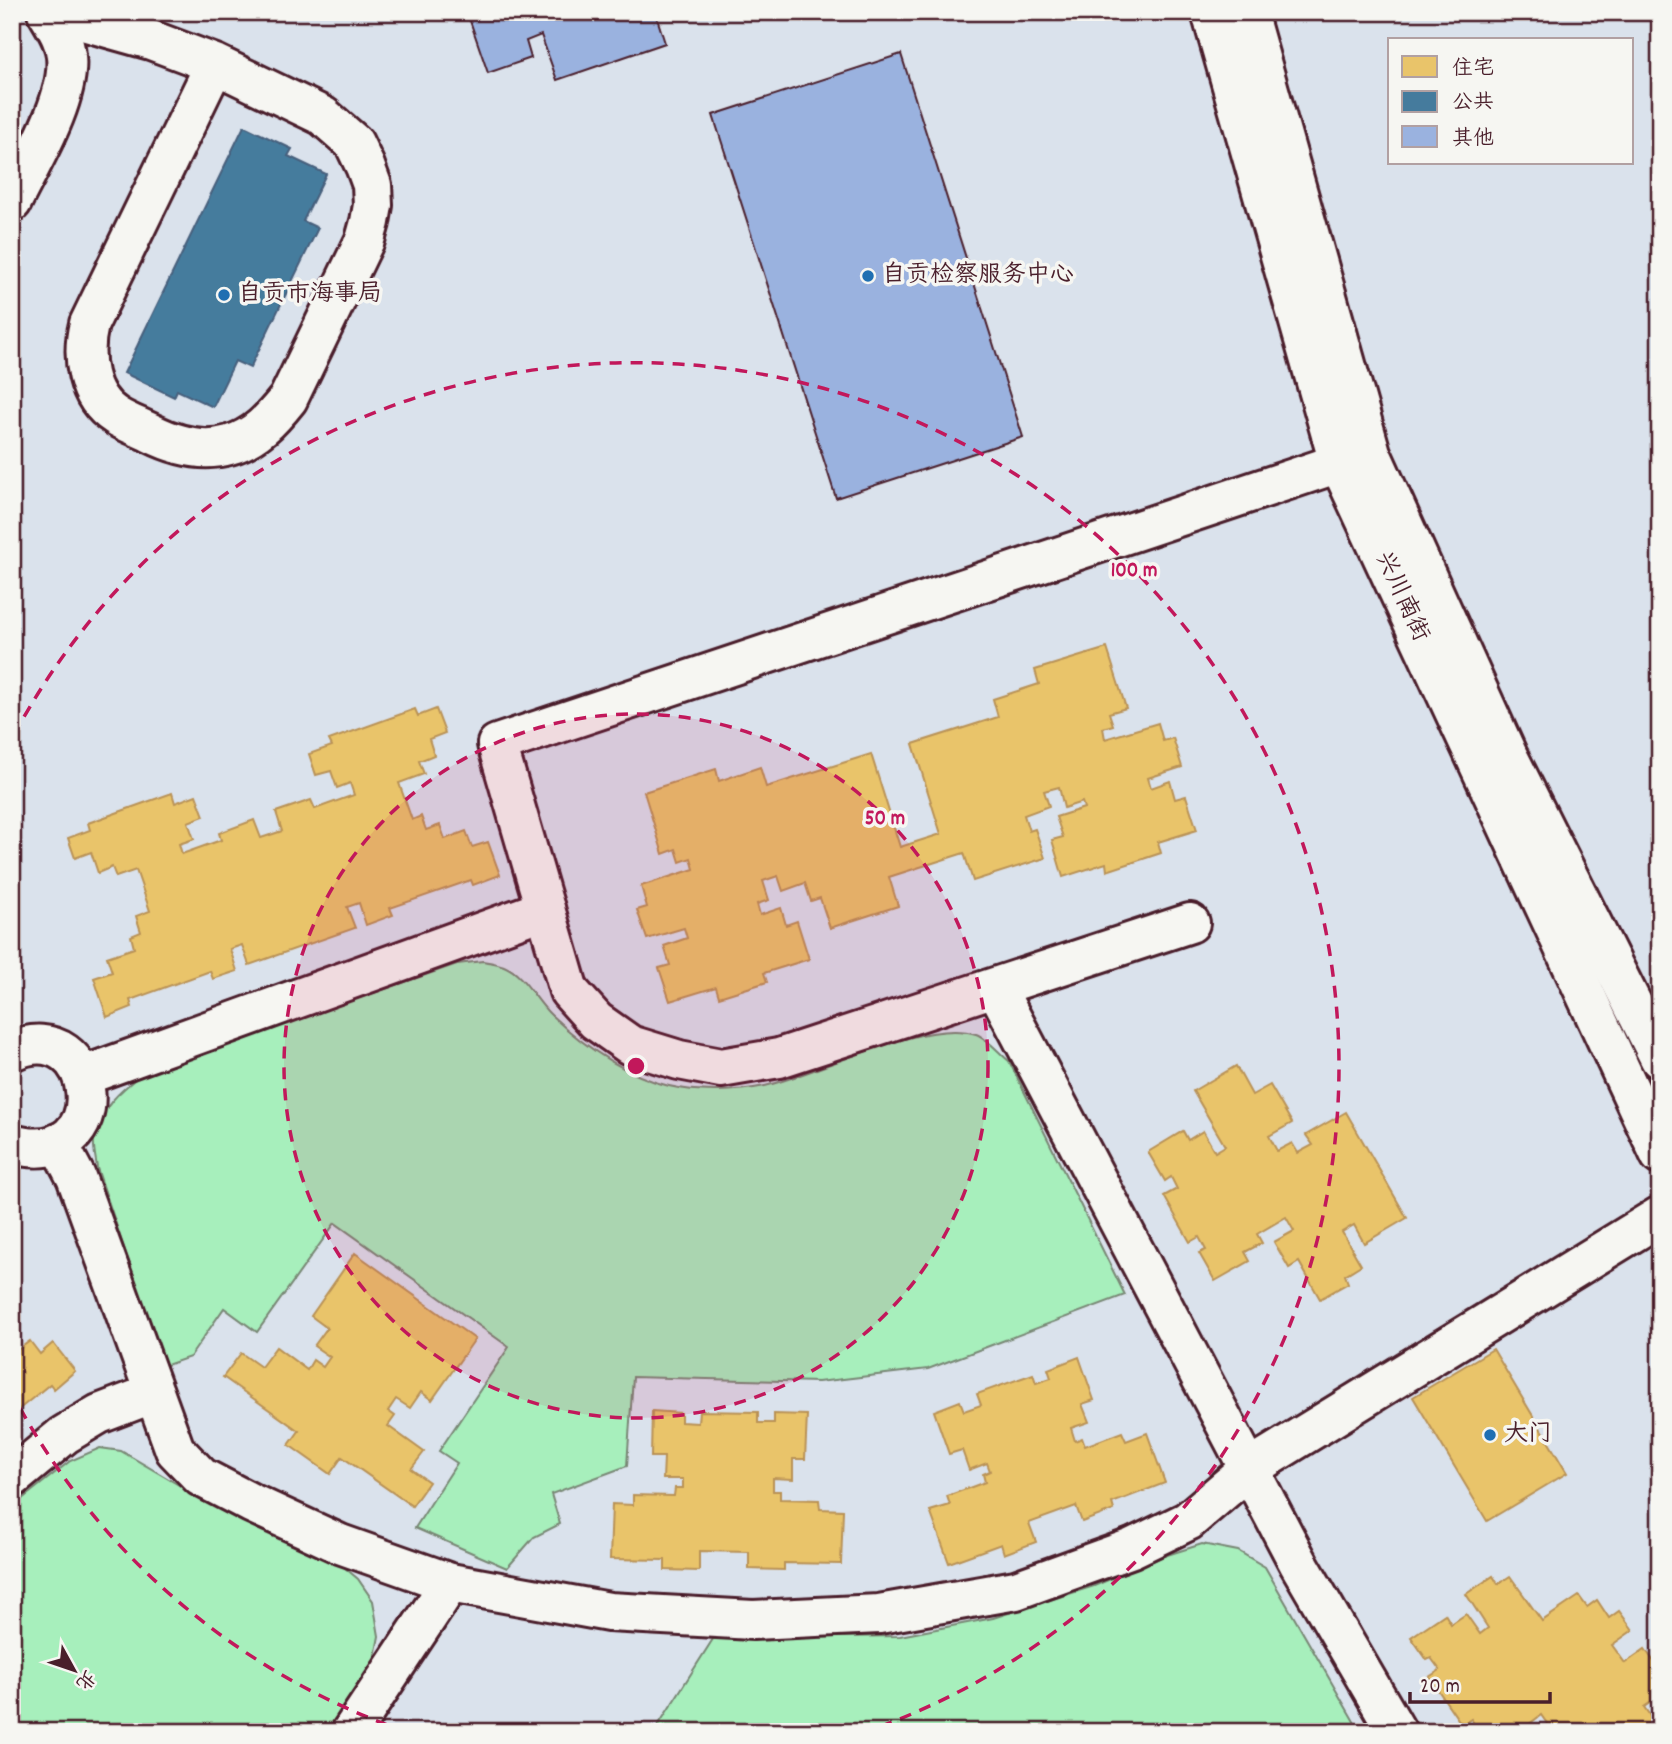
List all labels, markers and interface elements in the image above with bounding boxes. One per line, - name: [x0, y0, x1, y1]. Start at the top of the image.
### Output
- legend: [1388, 38, 1634, 164]
- text: 住宅: [1452, 55, 1494, 85]
- text: 公共: [1452, 89, 1494, 119]
- text: 其他: [1452, 125, 1494, 155]
- place label: 自贡检察服务中心: [882, 259, 1074, 293]
- marker: 自贡检察服务中心: [860, 268, 876, 284]
- place label: 自贡市海事局: [238, 278, 382, 312]
- marker: 自贡市海事局: [216, 287, 232, 303]
- street label: 兴川南街: [1365, 546, 1437, 648]
- text: 100 m: [1111, 557, 1157, 587]
- text: 50 m: [865, 805, 905, 835]
- centre of rings: [624, 1054, 648, 1078]
- place label: 大门: [1504, 1418, 1552, 1452]
- marker: 大门: [1482, 1427, 1498, 1443]
- north arrow: [38, 1636, 108, 1706]
- scale bar: [1410, 1660, 1550, 1704]
- text: 北: [68, 1663, 101, 1695]
- text: 20 m: [1420, 1673, 1460, 1703]

